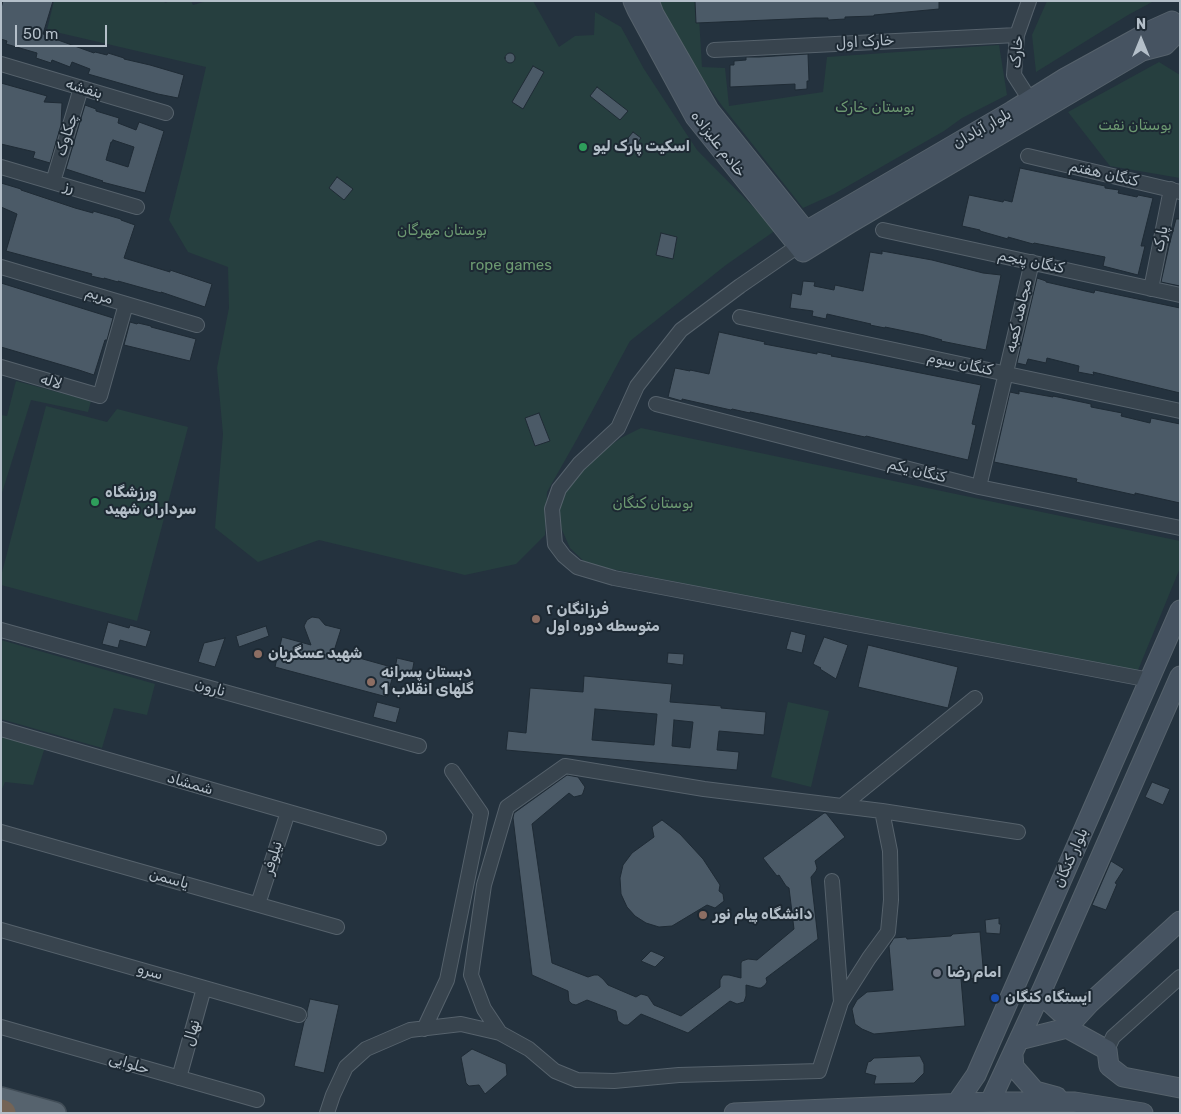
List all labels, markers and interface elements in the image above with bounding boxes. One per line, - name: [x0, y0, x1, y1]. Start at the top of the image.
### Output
- scale bar: [18, 15, 110, 47]
- north arrow: [1116, 15, 1166, 65]
- text: N: [1136, 16, 1146, 33]
- text: 50 m: [23, 25, 58, 43]
- street label: خارک اول: [835, 31, 895, 53]
- street label: خارک: [1007, 35, 1027, 69]
- street label: بنفشه: [63, 75, 105, 103]
- park label: بوستان خارک: [835, 99, 915, 117]
- street label: بلوار آبادان: [949, 105, 1015, 153]
- street label: خادم علیزاده: [686, 107, 750, 181]
- street label: چکاوک: [52, 112, 82, 158]
- park label: بوستان نفت: [1098, 117, 1172, 135]
- place label: اسکیت پارک لیو: [593, 138, 690, 156]
- marker: اسکیت پارک لیو: [577, 141, 589, 153]
- street label: کنگان هفتم: [1068, 157, 1140, 191]
- street label: رز: [62, 177, 76, 197]
- park label: بوستان مهرگان: [397, 222, 487, 240]
- street label: پارک: [1150, 224, 1172, 254]
- street label: کنگان پنجم: [996, 246, 1066, 278]
- park label: rope games: [470, 257, 552, 275]
- street label: مجاهد کعبه: [1002, 277, 1036, 355]
- street label: مریم: [83, 283, 115, 309]
- street label: کنگان سوم: [926, 348, 994, 380]
- street label: لاله: [38, 370, 64, 394]
- street label: کنگان یکم: [886, 455, 948, 487]
- place label: ورزشگاه سرداران شهید: [105, 484, 196, 519]
- park label: بوستان کنگان: [612, 495, 694, 513]
- marker: ورزشگاه سرداران شهید: [89, 496, 101, 508]
- place label: فرزانگان ۲ متوسطه دوره اول: [546, 601, 660, 636]
- marker: فرزانگان ۲ متوسطه دوره اول: [530, 613, 542, 625]
- place label: شهید عسگریان: [268, 645, 362, 663]
- marker: شهید عسگریان: [252, 648, 264, 660]
- place label: دبستان پسرانه گلهای انقلاب 1: [381, 664, 474, 699]
- street label: نارون: [193, 675, 227, 701]
- marker: دبستان پسرانه گلهای انقلاب 1: [365, 676, 377, 688]
- street label: شمشاد: [165, 769, 215, 799]
- street label: بلوار کنگان: [1050, 825, 1092, 891]
- street label: نیلوفر: [259, 839, 287, 877]
- street label: یاسمن: [147, 865, 191, 893]
- place label: دانشگاه پیام نور: [713, 906, 812, 924]
- marker: دانشگاه پیام نور: [697, 909, 709, 921]
- street label: سرو: [135, 960, 165, 984]
- place label: امام رضا: [947, 964, 1002, 982]
- marker: امام رضا: [931, 967, 943, 979]
- place label: ایستگاه کنگان: [1005, 989, 1092, 1007]
- marker: ایستگاه کنگان: [989, 992, 1001, 1004]
- street label: نهال: [180, 1018, 204, 1048]
- street label: حلوایی: [107, 1050, 151, 1078]

